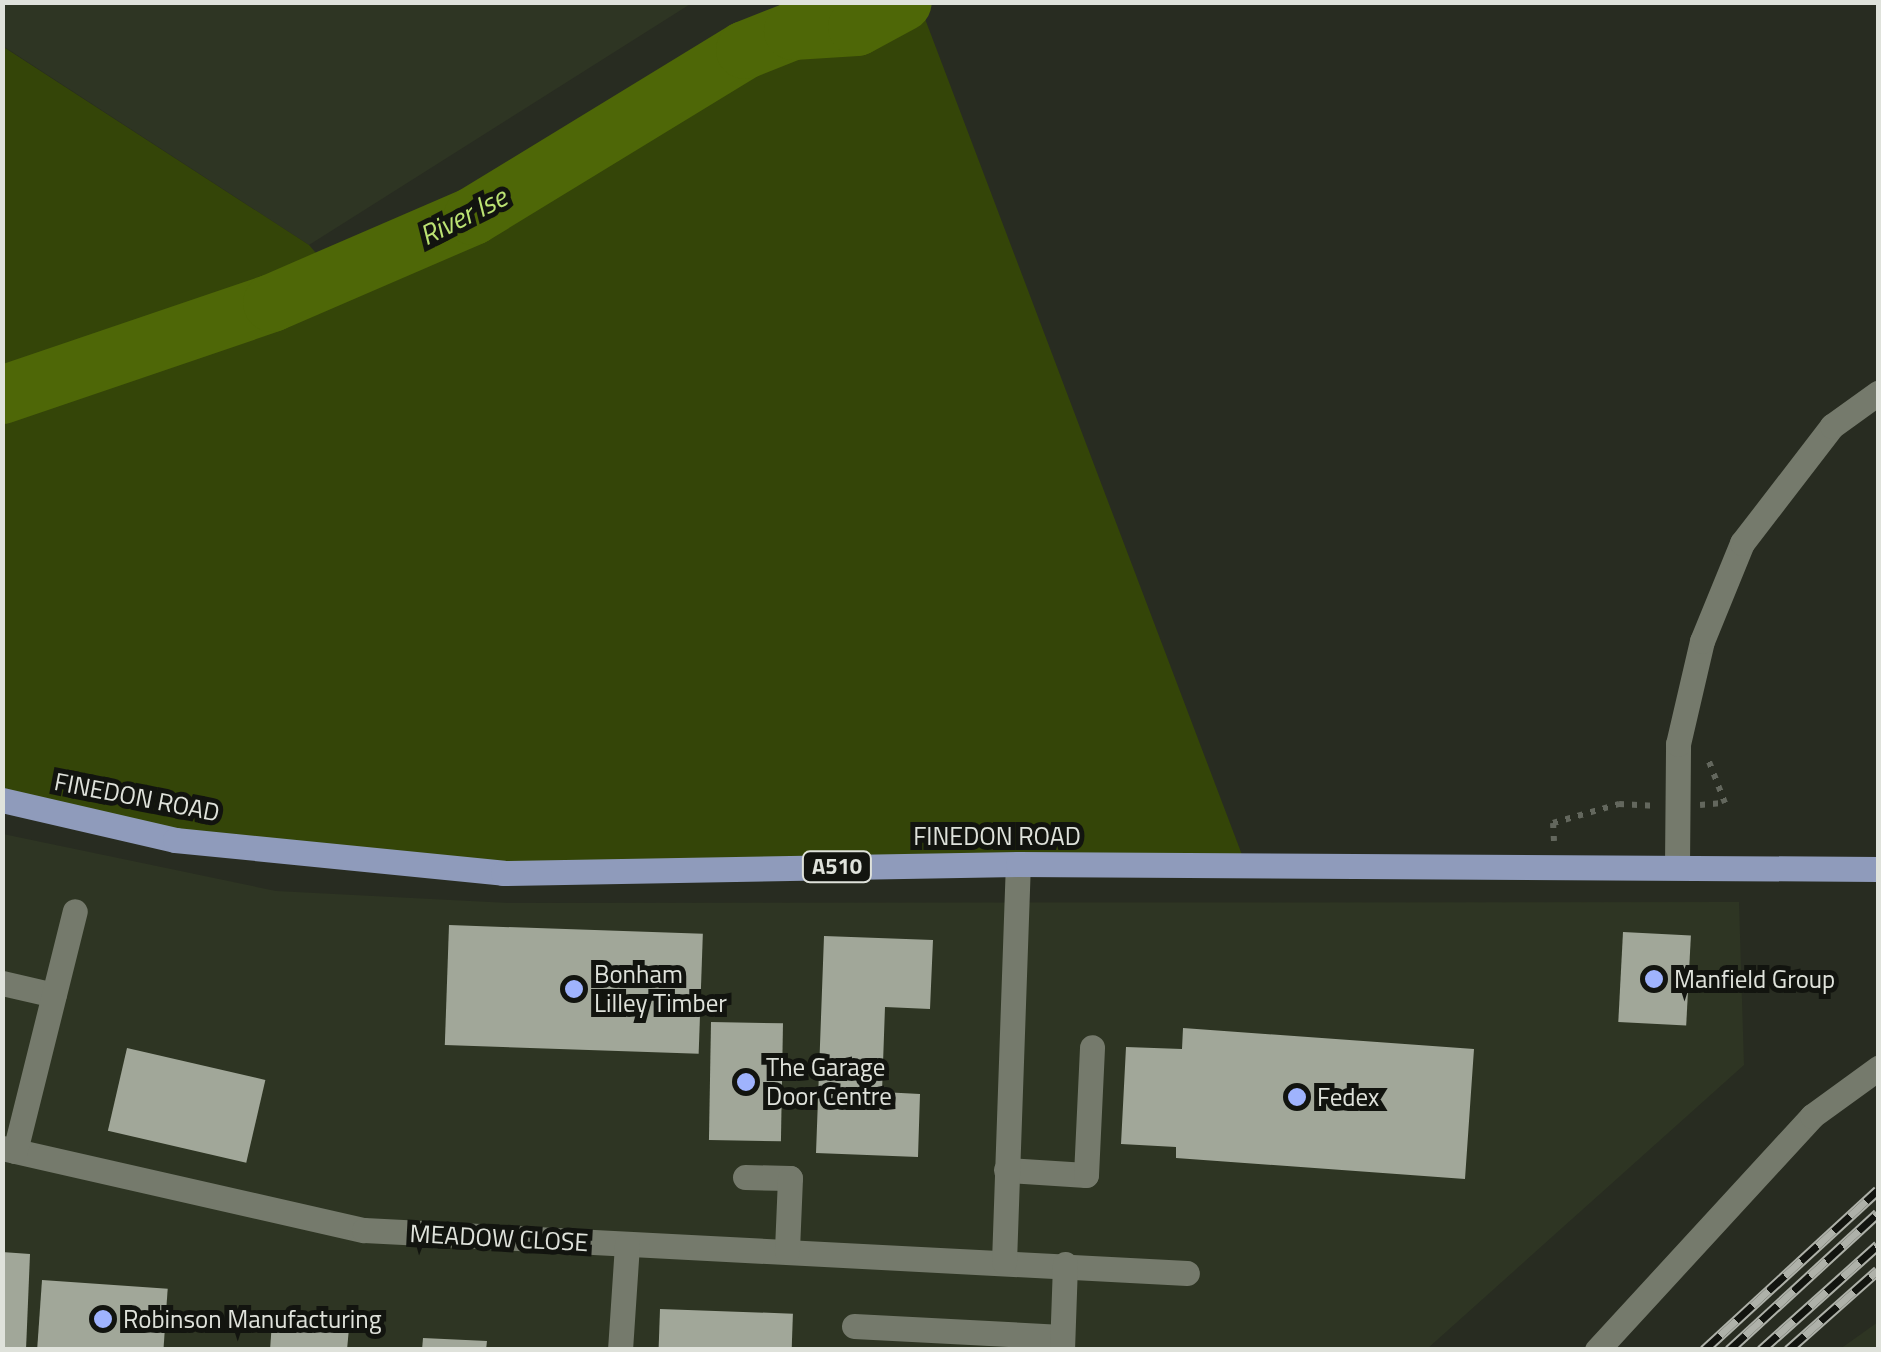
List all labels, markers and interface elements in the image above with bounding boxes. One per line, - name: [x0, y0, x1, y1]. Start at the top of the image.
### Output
- water label: River Ise: [414, 180, 512, 252]
- street label: FINEDON ROAD: [52, 766, 222, 828]
- street label: FINEDON ROAD: [913, 821, 1081, 851]
- road number: A510: [800, 850, 874, 884]
- place label: Bonham Lilley Timber: [594, 960, 727, 1019]
- place label: Manfield Group: [1674, 964, 1835, 994]
- marker: Manfield Group: [1643, 968, 1665, 990]
- marker: Bonham Lilley Timber: [563, 978, 585, 1000]
- place label: The Garage Door Centre: [766, 1053, 892, 1112]
- marker: The Garage Door Centre: [735, 1071, 757, 1093]
- place label: Fedex: [1317, 1082, 1379, 1112]
- marker: Fedex: [1286, 1086, 1308, 1108]
- street label: MEADOW CLOSE: [409, 1218, 589, 1258]
- place label: Robinson Manufacturing: [123, 1304, 382, 1334]
- marker: Robinson Manufacturing: [92, 1308, 114, 1330]

